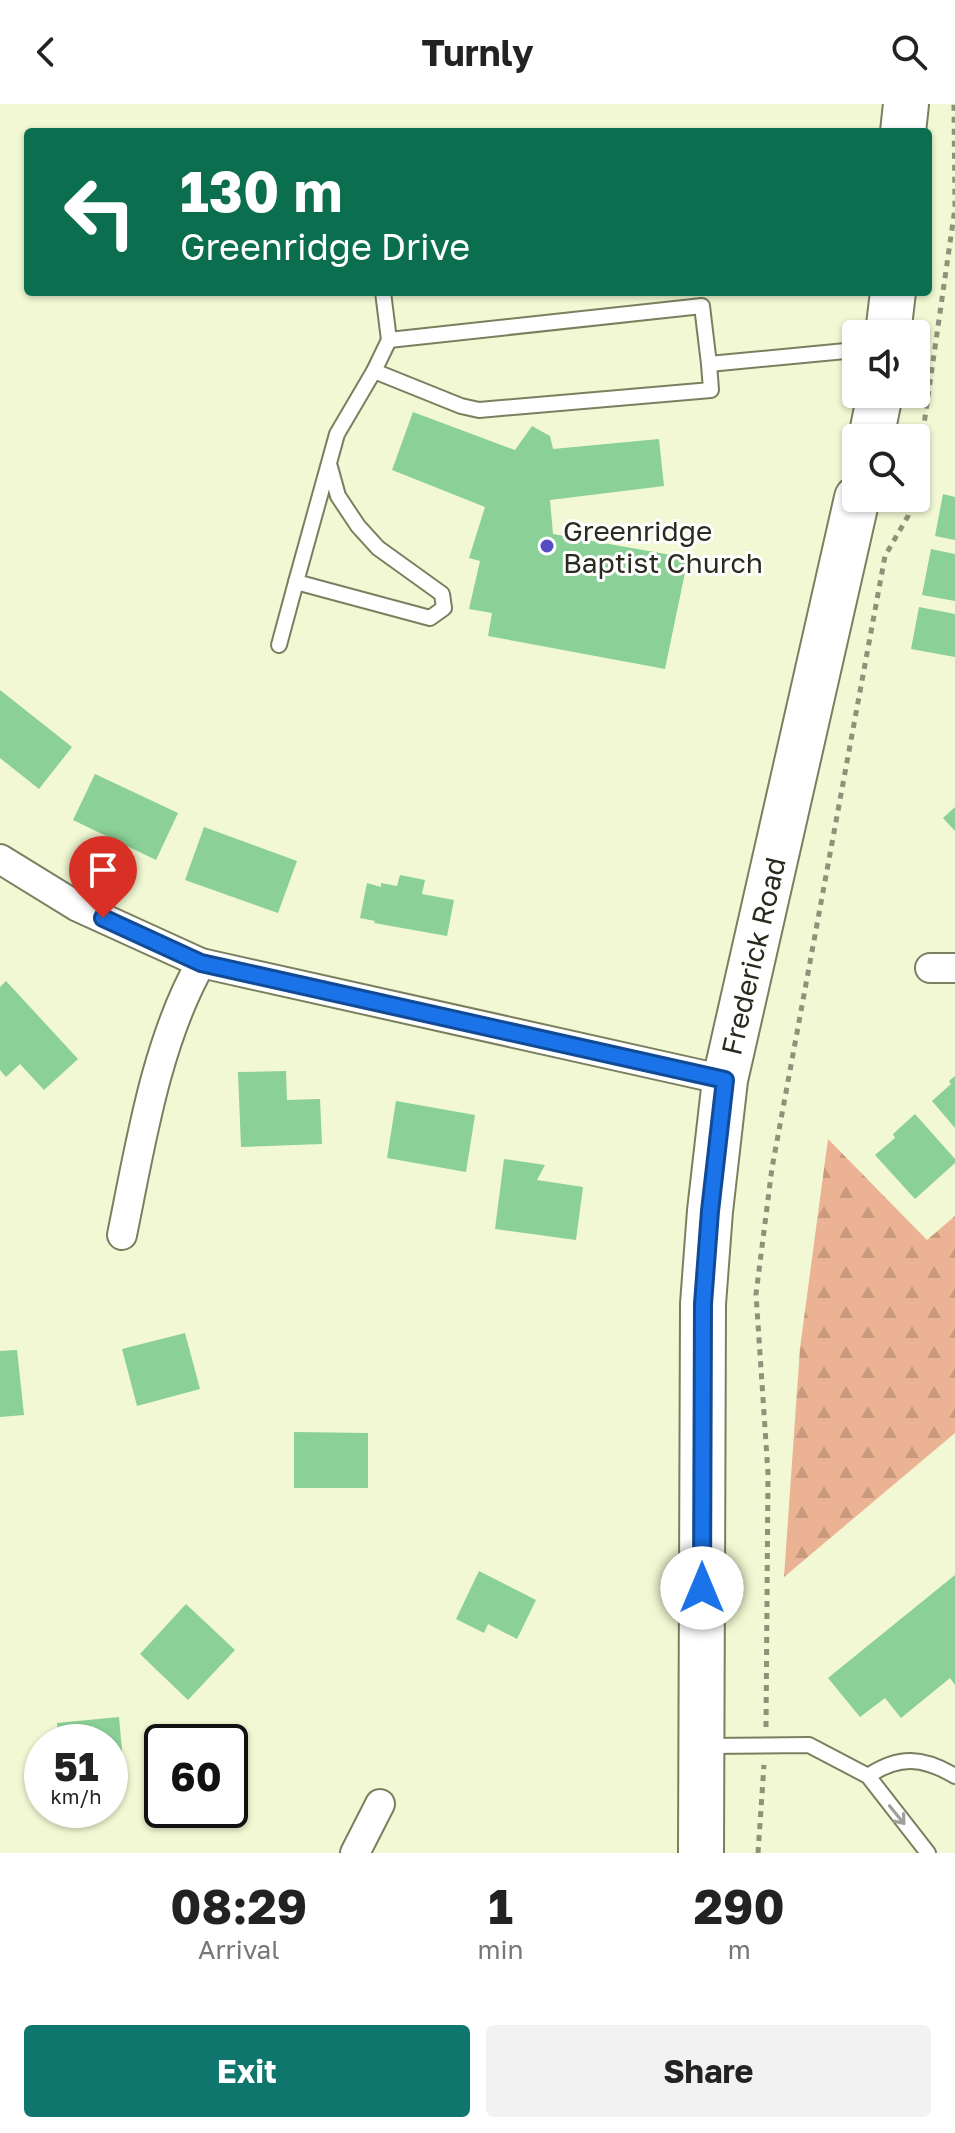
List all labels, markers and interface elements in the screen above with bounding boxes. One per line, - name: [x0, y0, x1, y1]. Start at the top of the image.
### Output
- icon: back: [24, 30, 68, 74]
- icon: search: [887, 30, 931, 74]
- text: Turnly: [421, 31, 534, 74]
- text: 130 m: [180, 157, 342, 224]
- icon: left: [48, 160, 152, 264]
- text: Greenridge Drive: [180, 225, 470, 268]
- map controls: [842, 320, 930, 512]
- button: sound: [842, 320, 930, 408]
- button: search: [842, 424, 930, 512]
- place label: Greenridge Baptist Church: [563, 514, 763, 579]
- marker: Greenridge Baptist Church: [538, 537, 556, 555]
- pin: [69, 836, 137, 918]
- icon: arrive: [81, 848, 125, 892]
- street label: Frederick Road: [714, 854, 792, 1058]
- position arrow: [660, 1546, 744, 1630]
- speed limit sign: 60: [144, 1724, 248, 1828]
- text: 51: [54, 1742, 99, 1790]
- text: km/h: [51, 1784, 101, 1808]
- one-way arrow: [888, 1804, 906, 1825]
- text: 08:29: [170, 1877, 307, 1935]
- text: 1: [488, 1877, 513, 1935]
- text: 290: [694, 1877, 785, 1935]
- text: Arrival: [198, 1934, 280, 1965]
- text: min: [478, 1934, 524, 1965]
- text: m: [728, 1934, 751, 1965]
- button: Exit: [24, 2025, 470, 2117]
- button: Share: [486, 2025, 931, 2117]

